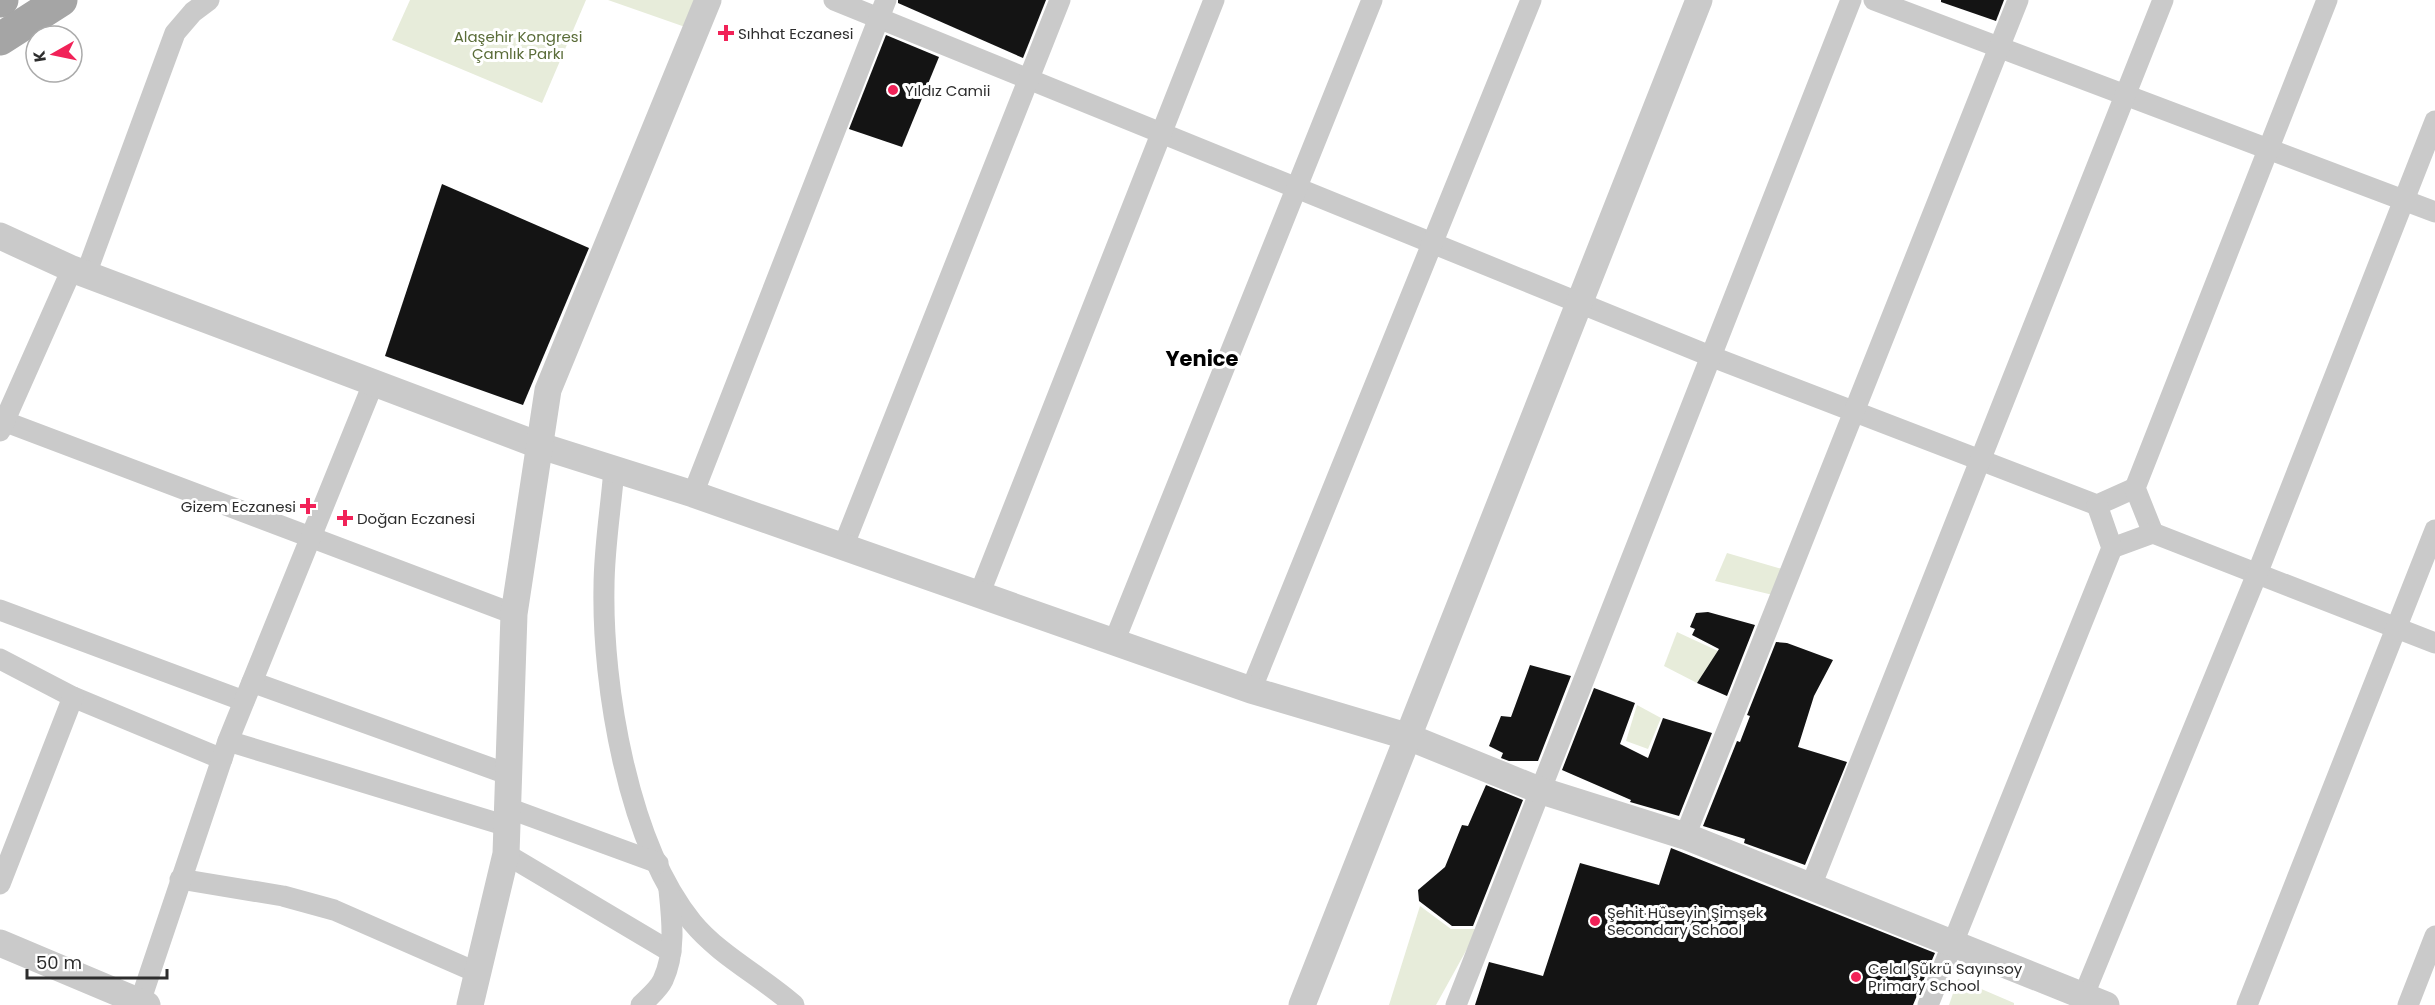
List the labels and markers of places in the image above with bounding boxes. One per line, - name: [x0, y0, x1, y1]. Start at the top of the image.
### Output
- place label: Sıhhat Eczanesi: [738, 23, 854, 44]
- marker: Sıhhat Eczanesi: [719, 26, 733, 40]
- place label: Yıldız Camii: [905, 80, 990, 101]
- marker: Yıldız Camii: [886, 83, 900, 97]
- place label: Gizem Eczanesi: [181, 496, 296, 517]
- marker: Gizem Eczanesi: [301, 499, 315, 513]
- place label: Doğan Eczanesi: [357, 508, 475, 529]
- marker: Doğan Eczanesi: [338, 511, 352, 525]
- place label: Şehit Hüseyin Şimşek Secondary School: [1607, 902, 1764, 940]
- marker: Şehit Hüseyin Şimşek Secondary School: [1588, 914, 1602, 928]
- place label: Celal Şükrü Sayınsoy Primary School: [1868, 958, 2023, 996]
- marker: Celal Şükrü Sayınsoy Primary School: [1849, 970, 1863, 984]

